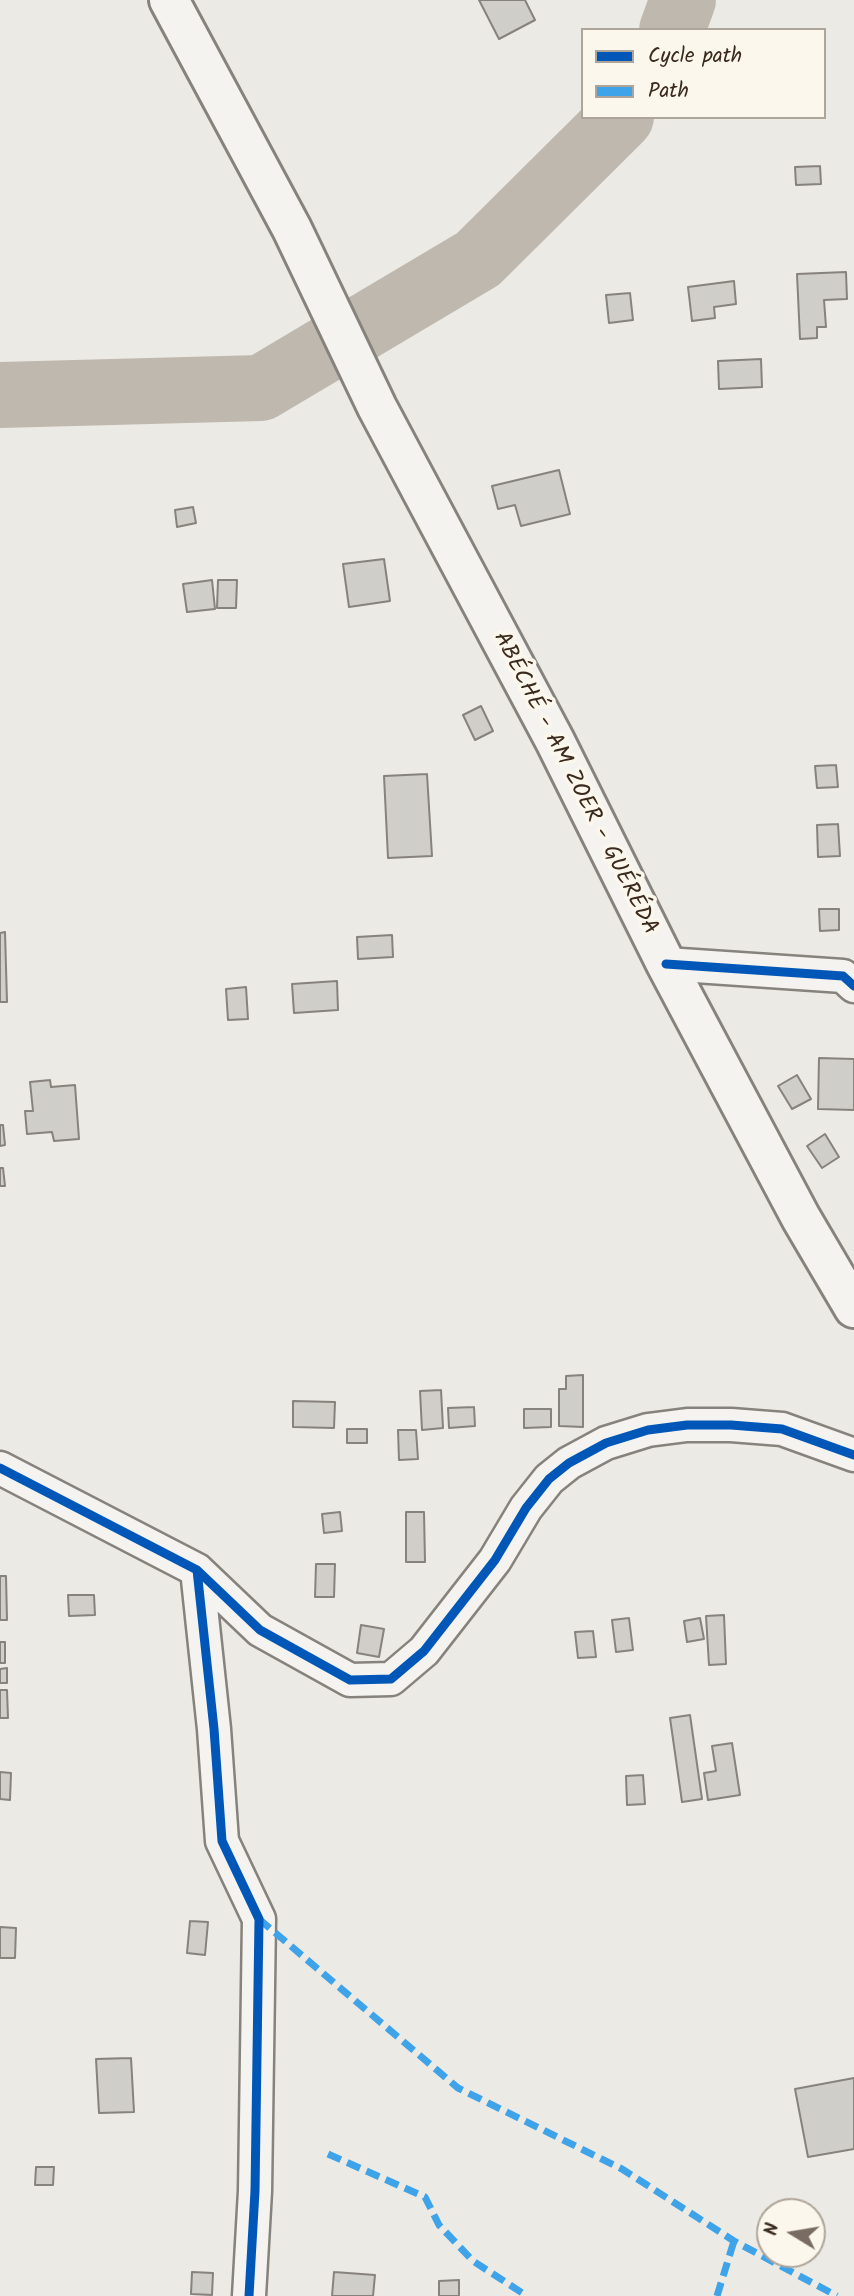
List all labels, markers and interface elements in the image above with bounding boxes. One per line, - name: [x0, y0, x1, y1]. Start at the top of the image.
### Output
- legend: [581, 28, 826, 119]
- text: Cycle path: [648, 40, 742, 73]
- text: Path: [648, 75, 689, 108]
- street label: ABÉCHÉ - AM ZOER - GUÉRÉDA: [485, 628, 663, 940]
- north arrow: [756, 2198, 826, 2268]
- text: N: [756, 2221, 788, 2238]

